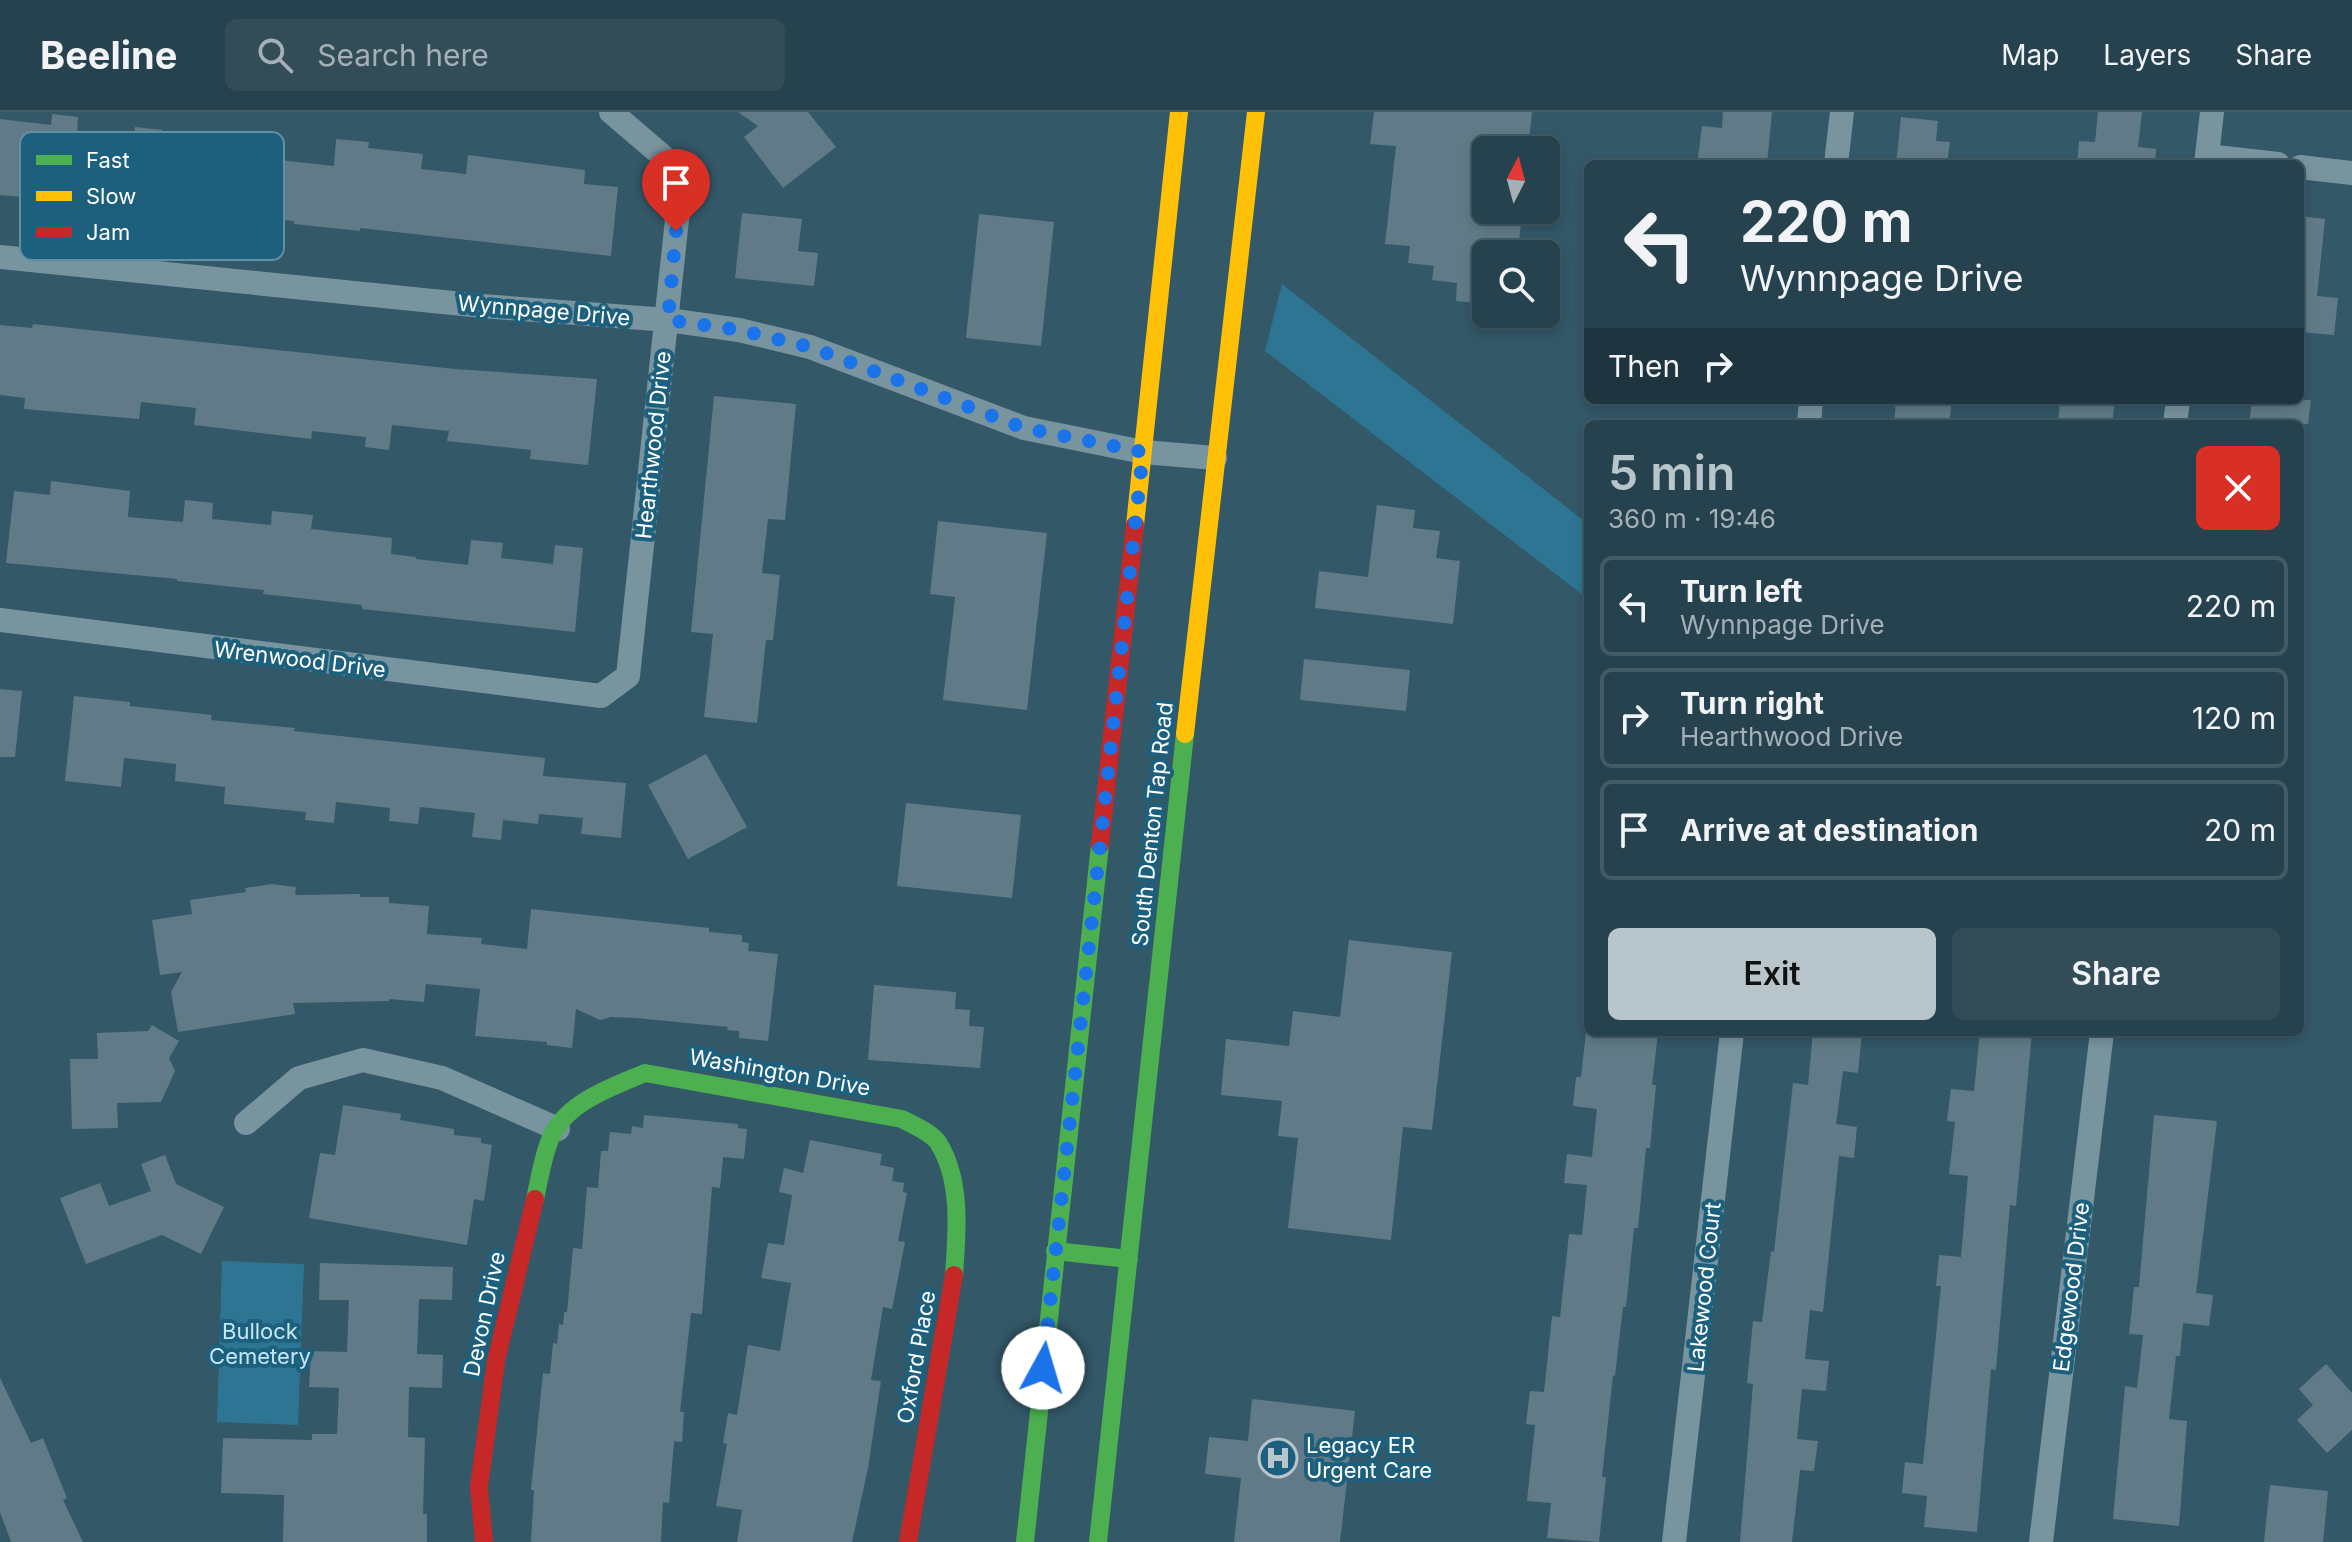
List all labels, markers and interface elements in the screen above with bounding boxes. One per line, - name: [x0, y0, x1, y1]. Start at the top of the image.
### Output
- search box: [225, 19, 785, 91]
- text: Beeline: [40, 32, 177, 78]
- icon: search: [253, 33, 297, 77]
- text: Search here: [317, 37, 489, 73]
- text: Map: [2001, 38, 2059, 72]
- text: Layers: [2103, 38, 2191, 72]
- text: Share: [2235, 38, 2312, 72]
- legend: [20, 132, 284, 260]
- north arrow: [1472, 136, 1560, 224]
- map controls: [1472, 136, 1560, 328]
- text: Fast: [86, 147, 130, 173]
- pin: [642, 149, 710, 231]
- icon: arrive: [654, 161, 698, 205]
- text: Slow: [86, 183, 136, 209]
- text: 220 m: [1740, 188, 1913, 256]
- icon: left: [1608, 192, 1712, 296]
- text: Jam: [86, 219, 130, 245]
- button: search: [1472, 240, 1560, 328]
- text: Wynnpage Drive: [1740, 256, 2023, 300]
- street label: Wynnpage Drive: [457, 290, 631, 330]
- icon: right: [1696, 344, 1740, 388]
- text: Then: [1608, 348, 1680, 384]
- street label: Hearthwood Drive: [630, 350, 676, 540]
- text: 5 min: [1608, 443, 1735, 502]
- button: close: [2196, 446, 2280, 530]
- text: 360 m · 19:46: [1608, 503, 1776, 534]
- text: Turn left: [1680, 573, 1802, 609]
- icon: left: [1612, 584, 1656, 628]
- text: 220 m: [2186, 588, 2276, 624]
- text: Wynnpage Drive: [1680, 609, 1885, 640]
- street label: Wrenwood Drive: [213, 636, 387, 682]
- text: Turn right: [1680, 685, 1824, 721]
- icon: right: [1612, 696, 1656, 740]
- text: 120 m: [2192, 700, 2276, 736]
- street label: South Denton Tap Road: [1126, 701, 1178, 947]
- text: Hearthwood Drive: [1680, 721, 1903, 752]
- icon: arrive: [1612, 808, 1656, 852]
- text: Arrive at destination: [1680, 812, 1978, 848]
- text: 20 m: [2204, 812, 2276, 848]
- button: Exit: [1608, 928, 1936, 1020]
- button: Share: [1952, 928, 2280, 1020]
- street label: Washington Drive: [687, 1043, 873, 1101]
- street label: Lakewood Court: [1682, 1201, 1726, 1373]
- street label: Edgewood Drive: [2048, 1201, 2094, 1373]
- street label: Devon Drive: [458, 1249, 510, 1379]
- street label: Oxford Place: [892, 1288, 940, 1426]
- park label: Bullock Cemetery: [209, 1318, 311, 1369]
- position arrow: [1001, 1326, 1085, 1410]
- place label: Legacy ER Urgent Care: [1306, 1432, 1432, 1483]
- hospital icon: Legacy ER Urgent Care: [1257, 1437, 1299, 1479]

